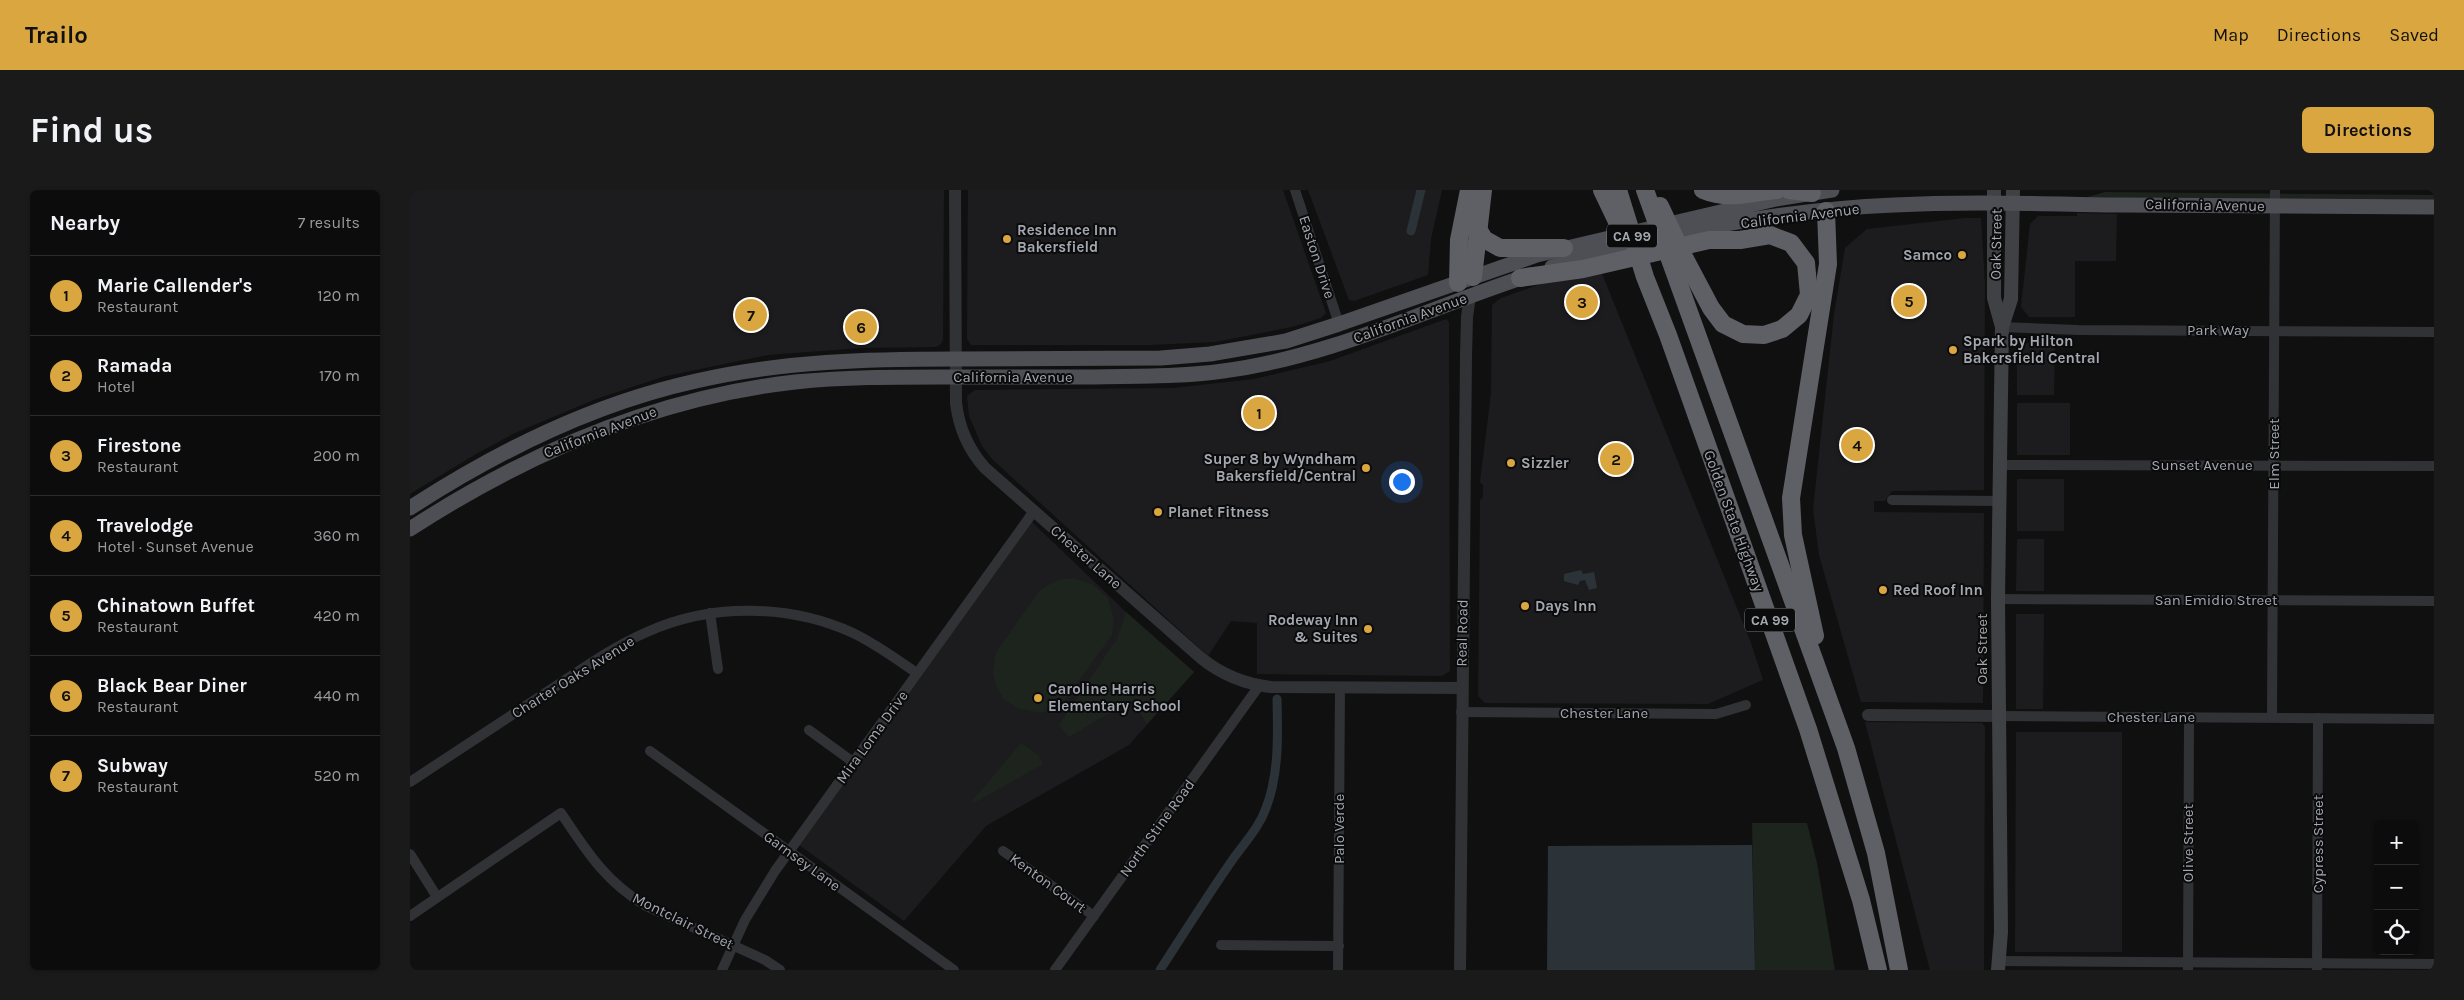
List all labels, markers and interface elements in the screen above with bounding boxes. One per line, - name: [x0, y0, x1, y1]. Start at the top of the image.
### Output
- text: Trailo: [25, 21, 88, 49]
- text: Map: [2213, 24, 2249, 46]
- text: Directions: [2277, 24, 2361, 46]
- text: Saved: [2389, 24, 2439, 46]
- button: Directions: [2302, 107, 2434, 153]
- text: Find us: [30, 110, 153, 151]
- street label: California Avenue: [2145, 195, 2265, 215]
- street label: California Avenue: [1740, 200, 1860, 232]
- street label: Oak Street: [1986, 208, 2006, 280]
- text: Nearby: [50, 211, 120, 235]
- text: 7 results: [298, 213, 360, 232]
- street label: Easton Drive: [1295, 213, 1339, 301]
- place label: Residence Inn Bakersfield: [1017, 221, 1117, 256]
- road number: CA 99: [1607, 224, 1657, 248]
- marker: Residence Inn Bakersfield: [1001, 233, 1013, 245]
- place label: Samco: [1903, 246, 1952, 264]
- marker: Samco: [1956, 249, 1968, 261]
- text: Marie Callender's: [97, 275, 253, 297]
- pin: 5: [1893, 282, 1925, 320]
- pin: 3: [1566, 283, 1598, 321]
- text: 1: [63, 286, 69, 305]
- text: 120 m: [317, 286, 360, 305]
- street label: California Avenue: [1351, 289, 1469, 347]
- pin: 7: [735, 296, 767, 334]
- text: Restaurant: [97, 297, 178, 316]
- pin: 6: [845, 308, 877, 346]
- street label: Park Way: [2187, 321, 2249, 339]
- place label: Spark by Hilton Bakersfield Central: [1963, 332, 2100, 367]
- marker: Spark by Hilton Bakersfield Central: [1947, 344, 1959, 356]
- text: Ramada: [97, 355, 172, 377]
- text: 2: [61, 366, 71, 385]
- text: 170 m: [319, 366, 360, 385]
- street label: California Avenue: [953, 368, 1073, 386]
- text: Hotel: [97, 377, 135, 396]
- pin: 1: [1243, 394, 1275, 432]
- street label: California Avenue: [541, 402, 659, 462]
- street label: Elm Street: [2265, 418, 2283, 490]
- pin: 4: [1841, 426, 1873, 464]
- text: Firestone: [97, 435, 181, 457]
- pin: 2: [1600, 440, 1632, 478]
- text: 3: [61, 446, 71, 465]
- text: 200 m: [313, 446, 360, 465]
- street label: Golden State Highway: [1700, 448, 1768, 594]
- place label: Super 8 by Wyndham Bakersfield/Central: [1204, 450, 1356, 485]
- place label: Sizzler: [1521, 454, 1569, 472]
- street label: Sunset Avenue: [2151, 456, 2253, 474]
- text: Restaurant: [97, 457, 178, 476]
- marker: Sizzler: [1505, 457, 1517, 469]
- marker: Super 8 by Wyndham Bakersfield/Central: [1360, 462, 1372, 474]
- your location: [1389, 469, 1415, 495]
- place label: Planet Fitness: [1168, 503, 1269, 521]
- marker: Planet Fitness: [1152, 506, 1164, 518]
- text: Travelodge: [97, 515, 193, 537]
- street label: Chester Lane: [1047, 521, 1125, 593]
- text: 4: [61, 526, 71, 545]
- text: 360 m: [313, 526, 360, 545]
- text: Hotel · Sunset Avenue: [97, 537, 254, 556]
- place label: Red Roof Inn: [1893, 581, 1983, 599]
- marker: Red Roof Inn: [1877, 584, 1889, 596]
- street label: San Emidio Street: [2154, 591, 2278, 609]
- text: Chinatown Buffet: [97, 595, 255, 617]
- place label: Days Inn: [1535, 597, 1597, 615]
- street label: Real Road: [1452, 599, 1472, 667]
- marker: Days Inn: [1519, 600, 1531, 612]
- text: 5: [61, 606, 71, 625]
- text: 420 m: [314, 606, 360, 625]
- road number: CA 99: [1745, 608, 1795, 632]
- place label: Rodeway Inn & Suites: [1268, 611, 1358, 646]
- street label: Oak Street: [1973, 613, 1991, 685]
- text: Restaurant: [97, 617, 178, 636]
- marker: Rodeway Inn & Suites: [1362, 623, 1374, 635]
- street label: Charter Oaks Avenue: [508, 632, 638, 722]
- text: Black Bear Diner: [97, 675, 247, 697]
- place label: Caroline Harris Elementary School: [1048, 680, 1181, 715]
- text: 6: [61, 686, 71, 705]
- text: 440 m: [314, 686, 360, 705]
- street label: Mira Loma Drive: [832, 687, 912, 787]
- marker: Caroline Harris Elementary School: [1032, 692, 1044, 704]
- text: Restaurant: [97, 697, 178, 716]
- street label: Chester Lane: [1560, 704, 1648, 722]
- street label: Chester Lane: [2107, 708, 2195, 726]
- text: Subway: [97, 755, 168, 777]
- text: 7: [62, 766, 70, 785]
- text: 520 m: [313, 766, 360, 785]
- street label: North Stine Road: [1116, 776, 1198, 880]
- text: Restaurant: [97, 777, 178, 796]
- street label: Palo Verde: [1330, 794, 1348, 864]
- street label: Cypress Street: [2309, 794, 2327, 893]
- street label: Olive Street: [2179, 803, 2197, 882]
- map controls: [2374, 820, 2419, 955]
- button: +: [2374, 820, 2419, 865]
- street label: Garnsey Lane: [760, 827, 844, 895]
- street label: Kenton Court: [1006, 849, 1090, 917]
- button: −: [2374, 865, 2419, 910]
- street label: Montclair Street: [629, 889, 737, 953]
- button: locate: [2374, 910, 2419, 955]

